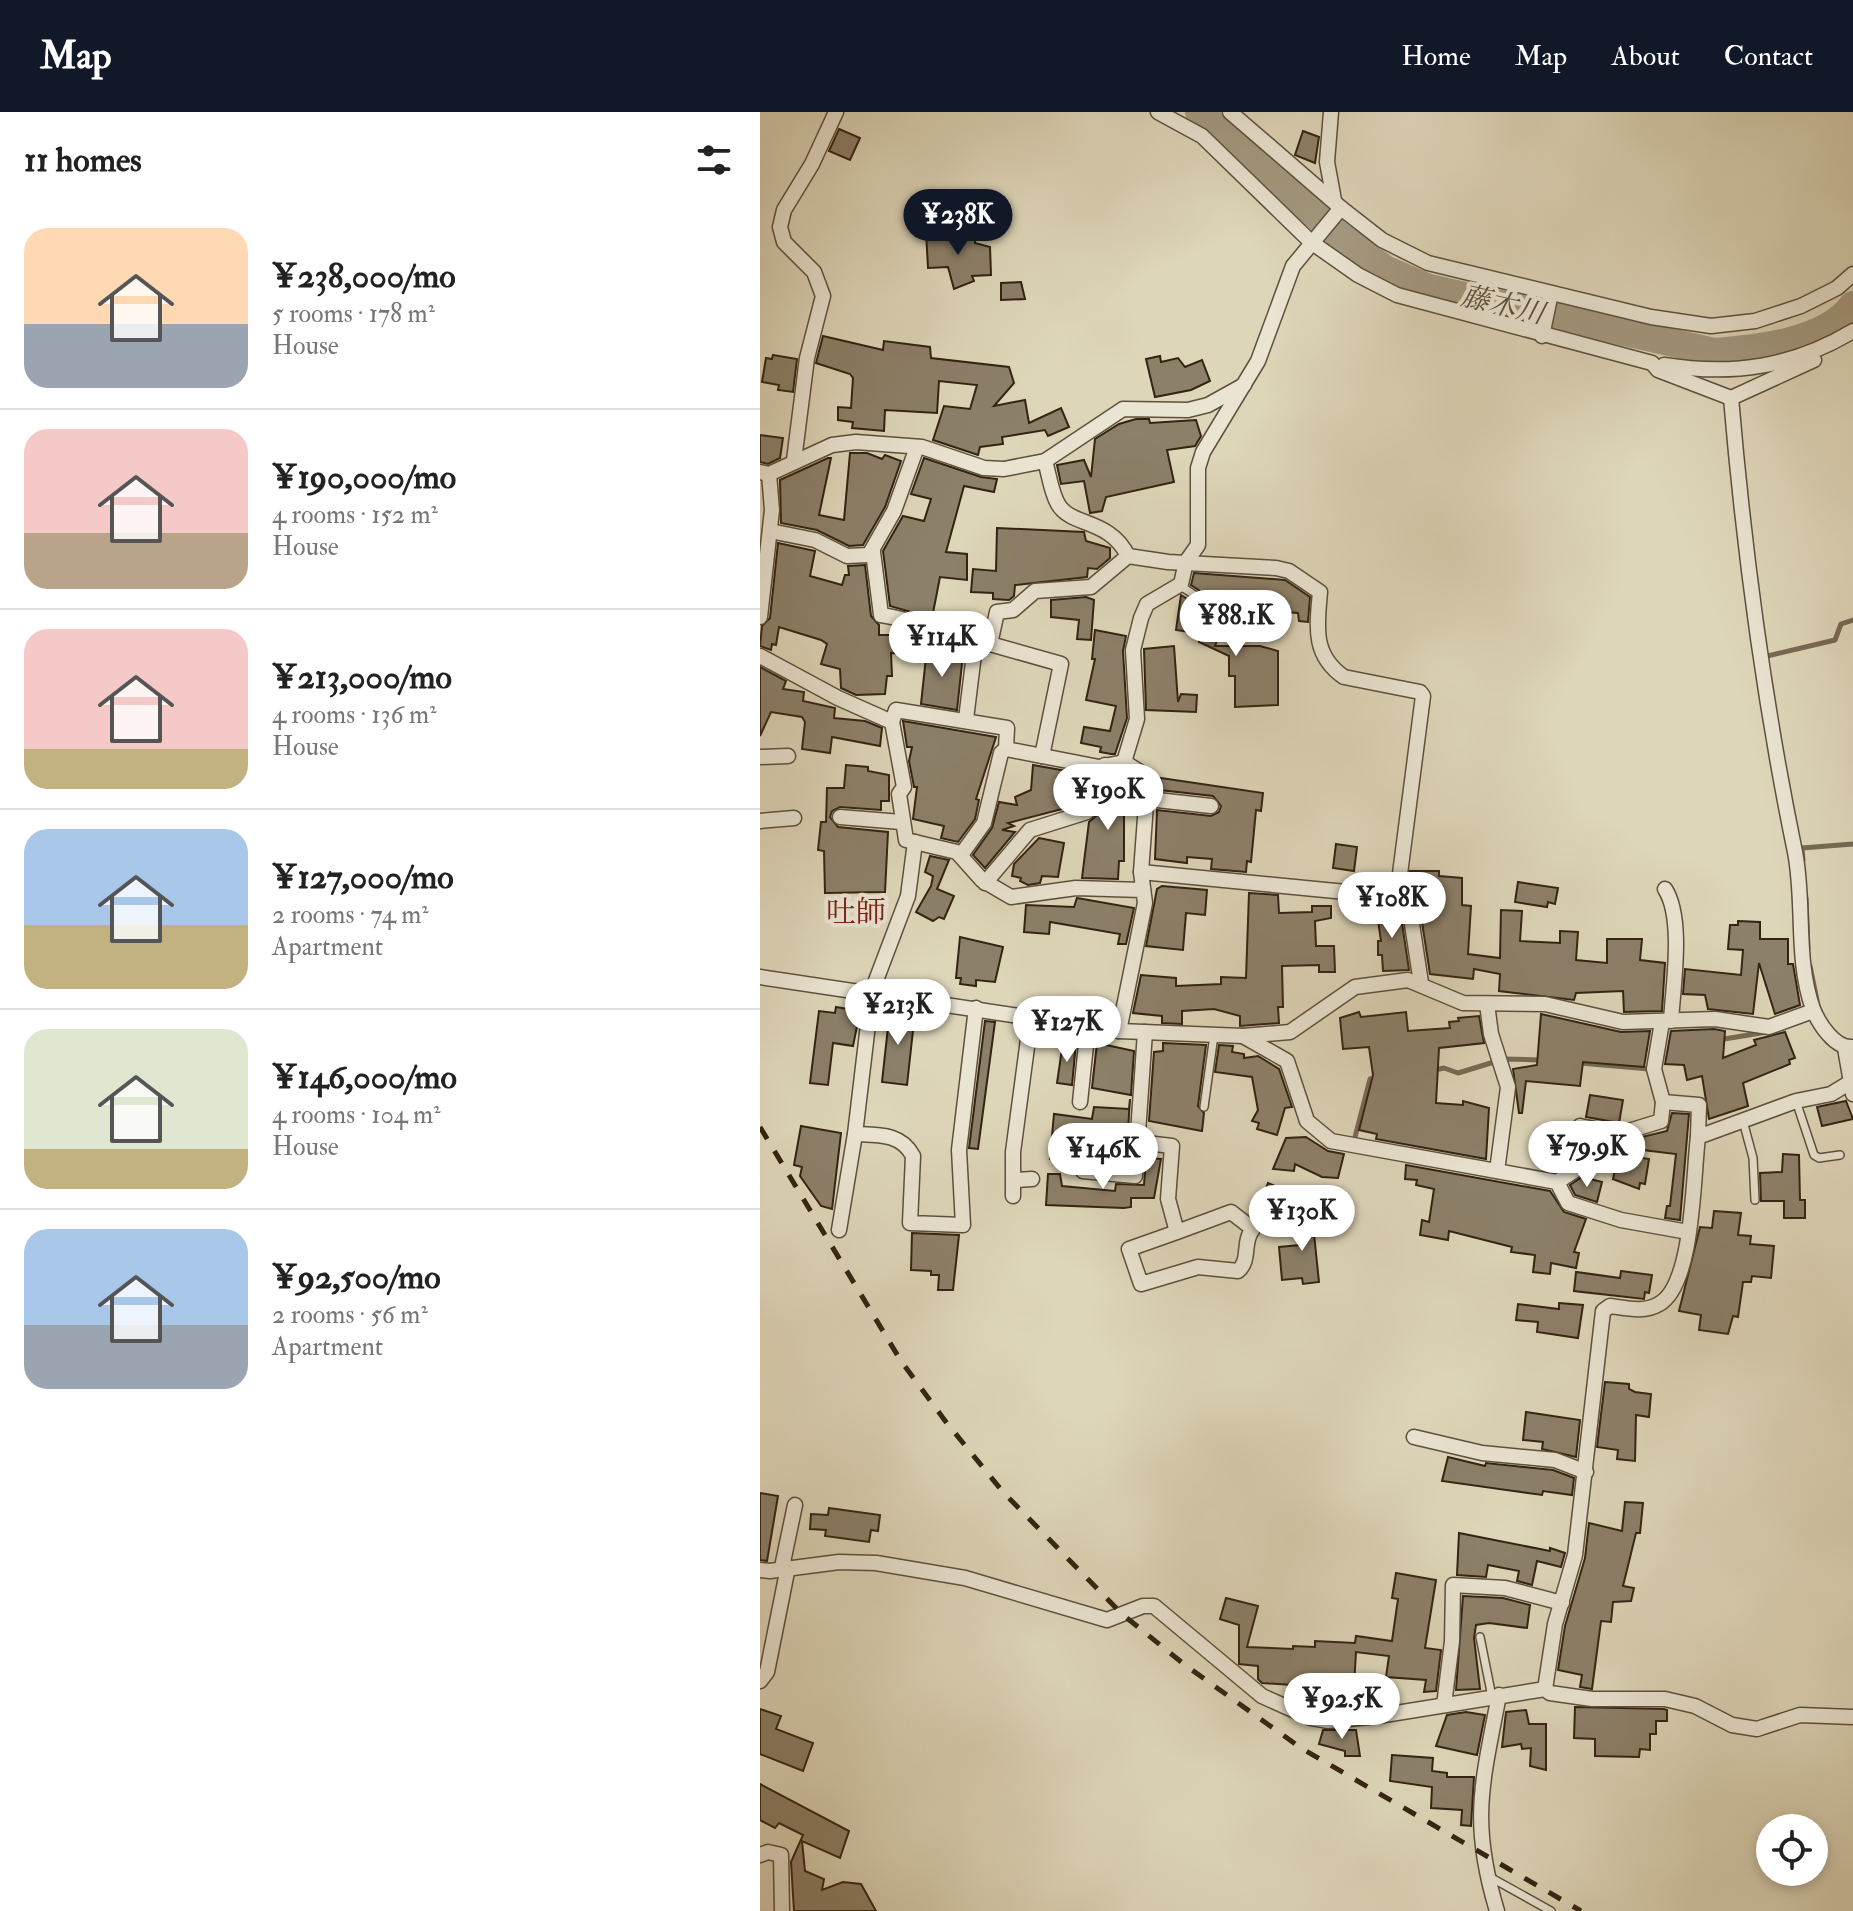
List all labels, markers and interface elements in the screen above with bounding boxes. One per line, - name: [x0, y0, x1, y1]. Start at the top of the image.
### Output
- text: Map: [40, 32, 111, 80]
- text: Home: [1401, 39, 1471, 74]
- text: Map: [1515, 39, 1567, 74]
- text: About: [1611, 39, 1680, 74]
- text: Contact: [1724, 39, 1813, 74]
- icon: filters: [692, 138, 736, 182]
- text: 11 homes: [24, 139, 142, 182]
- pin: ¥238K: [902, 189, 1014, 257]
- text: ¥238K: [921, 199, 995, 231]
- text: ¥238,000/mo: [272, 255, 456, 298]
- icon: home: [88, 260, 184, 356]
- water label: 藤木川: [1458, 279, 1550, 333]
- text: 5 rooms · 178 m²: [272, 298, 435, 330]
- text: House: [272, 330, 339, 362]
- text: ¥190,000/mo: [272, 456, 456, 499]
- icon: home: [88, 461, 184, 557]
- text: 4 rooms · 152 m²: [272, 499, 438, 531]
- text: House: [272, 531, 339, 563]
- pin: ¥88.1K: [1171, 590, 1301, 658]
- text: ¥88.1K: [1198, 600, 1274, 632]
- pin: ¥114K: [886, 611, 998, 679]
- text: ¥114K: [907, 621, 977, 653]
- text: ¥213,000/mo: [272, 656, 452, 699]
- icon: home: [88, 661, 184, 757]
- text: 4 rooms · 136 m²: [272, 699, 437, 731]
- text: House: [272, 731, 339, 763]
- pin: ¥190K: [1052, 764, 1164, 832]
- text: ¥190K: [1071, 774, 1145, 806]
- text: ¥127,000/mo: [272, 856, 454, 899]
- icon: home: [88, 861, 184, 957]
- pin: ¥108K: [1336, 872, 1448, 940]
- text: ¥108K: [1356, 882, 1428, 914]
- district label: 吐師: [826, 894, 886, 931]
- text: 2 rooms · 74 m²: [272, 899, 429, 931]
- text: Apartment: [272, 931, 383, 963]
- pin: ¥213K: [842, 979, 954, 1047]
- text: ¥213K: [863, 989, 933, 1021]
- pin: ¥127K: [1011, 996, 1123, 1064]
- text: ¥127K: [1031, 1006, 1103, 1038]
- text: ¥146,000/mo: [272, 1056, 457, 1099]
- icon: home: [88, 1061, 184, 1157]
- text: 4 rooms · 104 m²: [272, 1099, 441, 1131]
- pin: ¥79.9K: [1522, 1121, 1652, 1189]
- pin: ¥146K: [1047, 1123, 1159, 1191]
- text: House: [272, 1131, 339, 1163]
- text: ¥79.9K: [1546, 1131, 1628, 1163]
- text: ¥146K: [1066, 1133, 1140, 1165]
- pin: ¥130K: [1246, 1185, 1358, 1253]
- text: ¥130K: [1267, 1195, 1337, 1227]
- text: ¥92,500/mo: [272, 1256, 441, 1299]
- icon: home: [88, 1261, 184, 1357]
- text: 2 rooms · 56 m²: [272, 1299, 428, 1331]
- text: Apartment: [272, 1331, 383, 1363]
- pin: ¥92.5K: [1277, 1673, 1407, 1741]
- text: ¥92.5K: [1302, 1683, 1382, 1715]
- map controls: [1756, 1814, 1828, 1886]
- button: locate: [1756, 1814, 1828, 1886]

